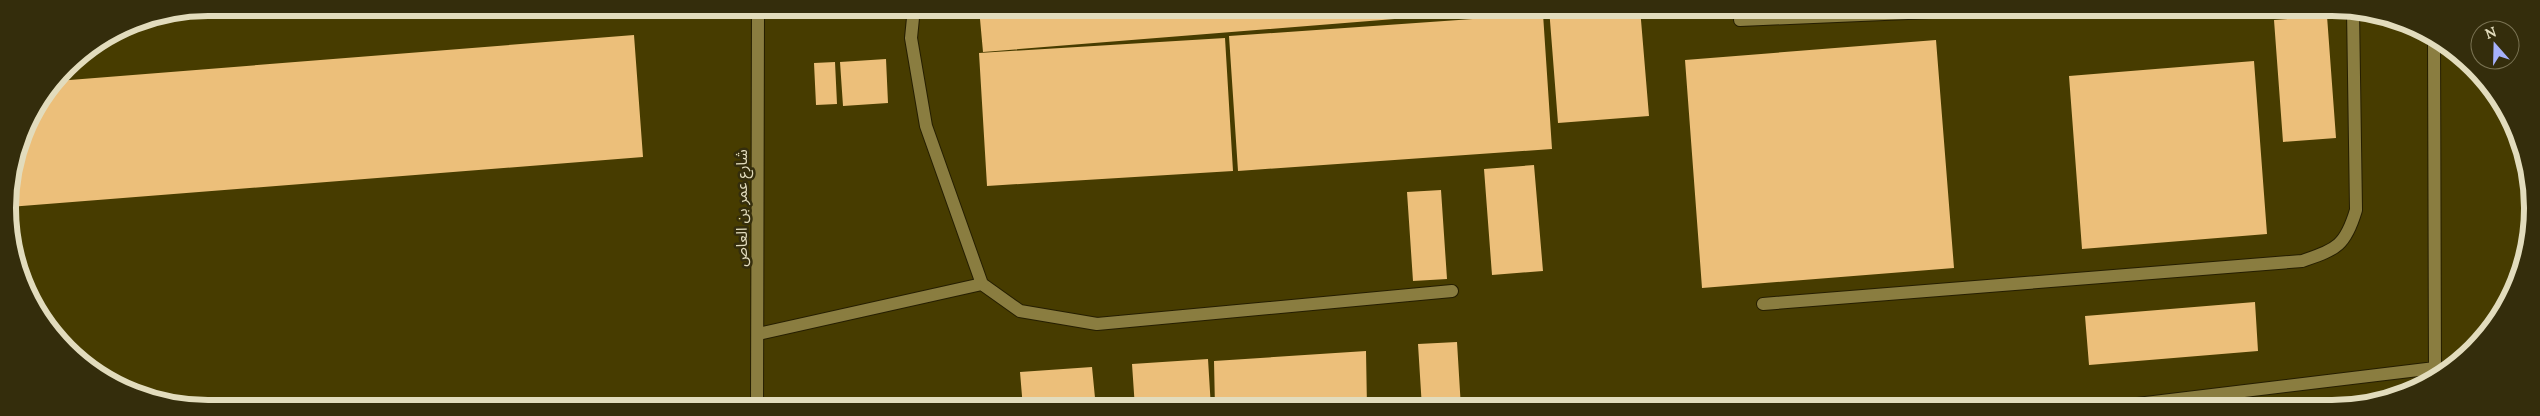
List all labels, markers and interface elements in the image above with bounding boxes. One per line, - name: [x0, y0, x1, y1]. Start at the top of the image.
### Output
- north arrow: [2470, 20, 2520, 70]
- text: N: [2482, 22, 2499, 43]
- street label: شارع عمر بن العاص: [732, 149, 754, 267]

